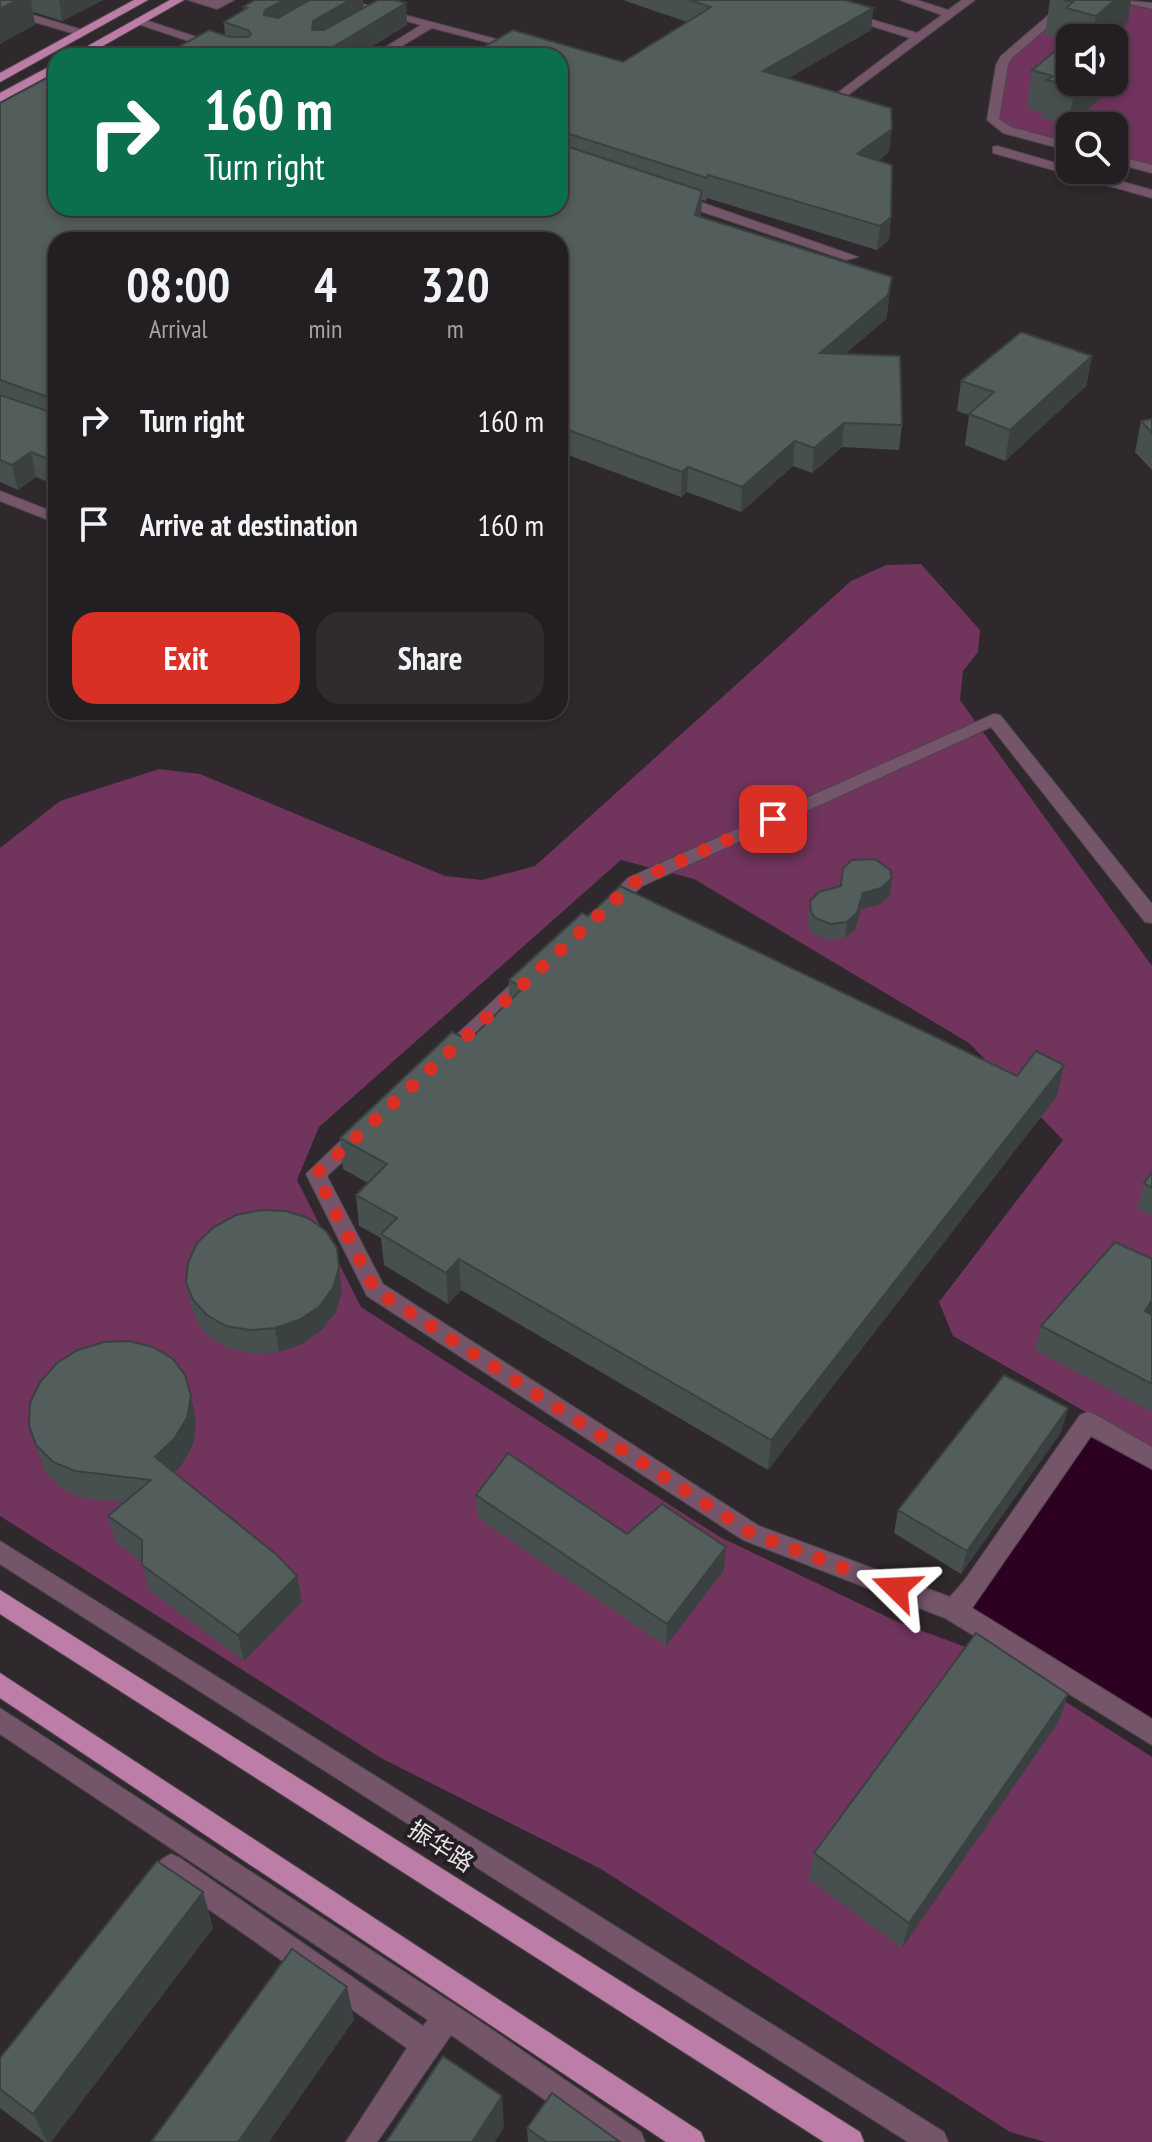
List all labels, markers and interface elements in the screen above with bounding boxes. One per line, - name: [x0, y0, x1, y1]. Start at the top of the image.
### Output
- map controls: [1056, 24, 1128, 184]
- button: sound: [1056, 24, 1128, 96]
- text: 160 m: [204, 73, 333, 145]
- icon: right: [72, 80, 176, 184]
- button: search: [1056, 112, 1128, 184]
- text: Turn right: [204, 143, 325, 190]
- text: 08:00: [126, 253, 230, 315]
- text: 4: [314, 253, 337, 315]
- text: 320: [421, 253, 490, 315]
- text: Arrival: [149, 312, 208, 345]
- text: min: [308, 312, 342, 345]
- text: m: [447, 312, 464, 345]
- icon: right: [72, 398, 116, 442]
- text: Turn right: [140, 401, 244, 440]
- text: 160 m: [478, 401, 544, 440]
- icon: arrive: [72, 502, 116, 546]
- text: Arrive at destination: [140, 505, 358, 544]
- text: 160 m: [478, 505, 544, 544]
- button: Exit: [72, 612, 300, 704]
- button: Share: [316, 612, 544, 704]
- pin: [739, 785, 807, 853]
- icon: arrive: [751, 797, 795, 841]
- position arrow: [854, 1546, 938, 1630]
- street label: 振华路: [402, 1813, 480, 1879]

